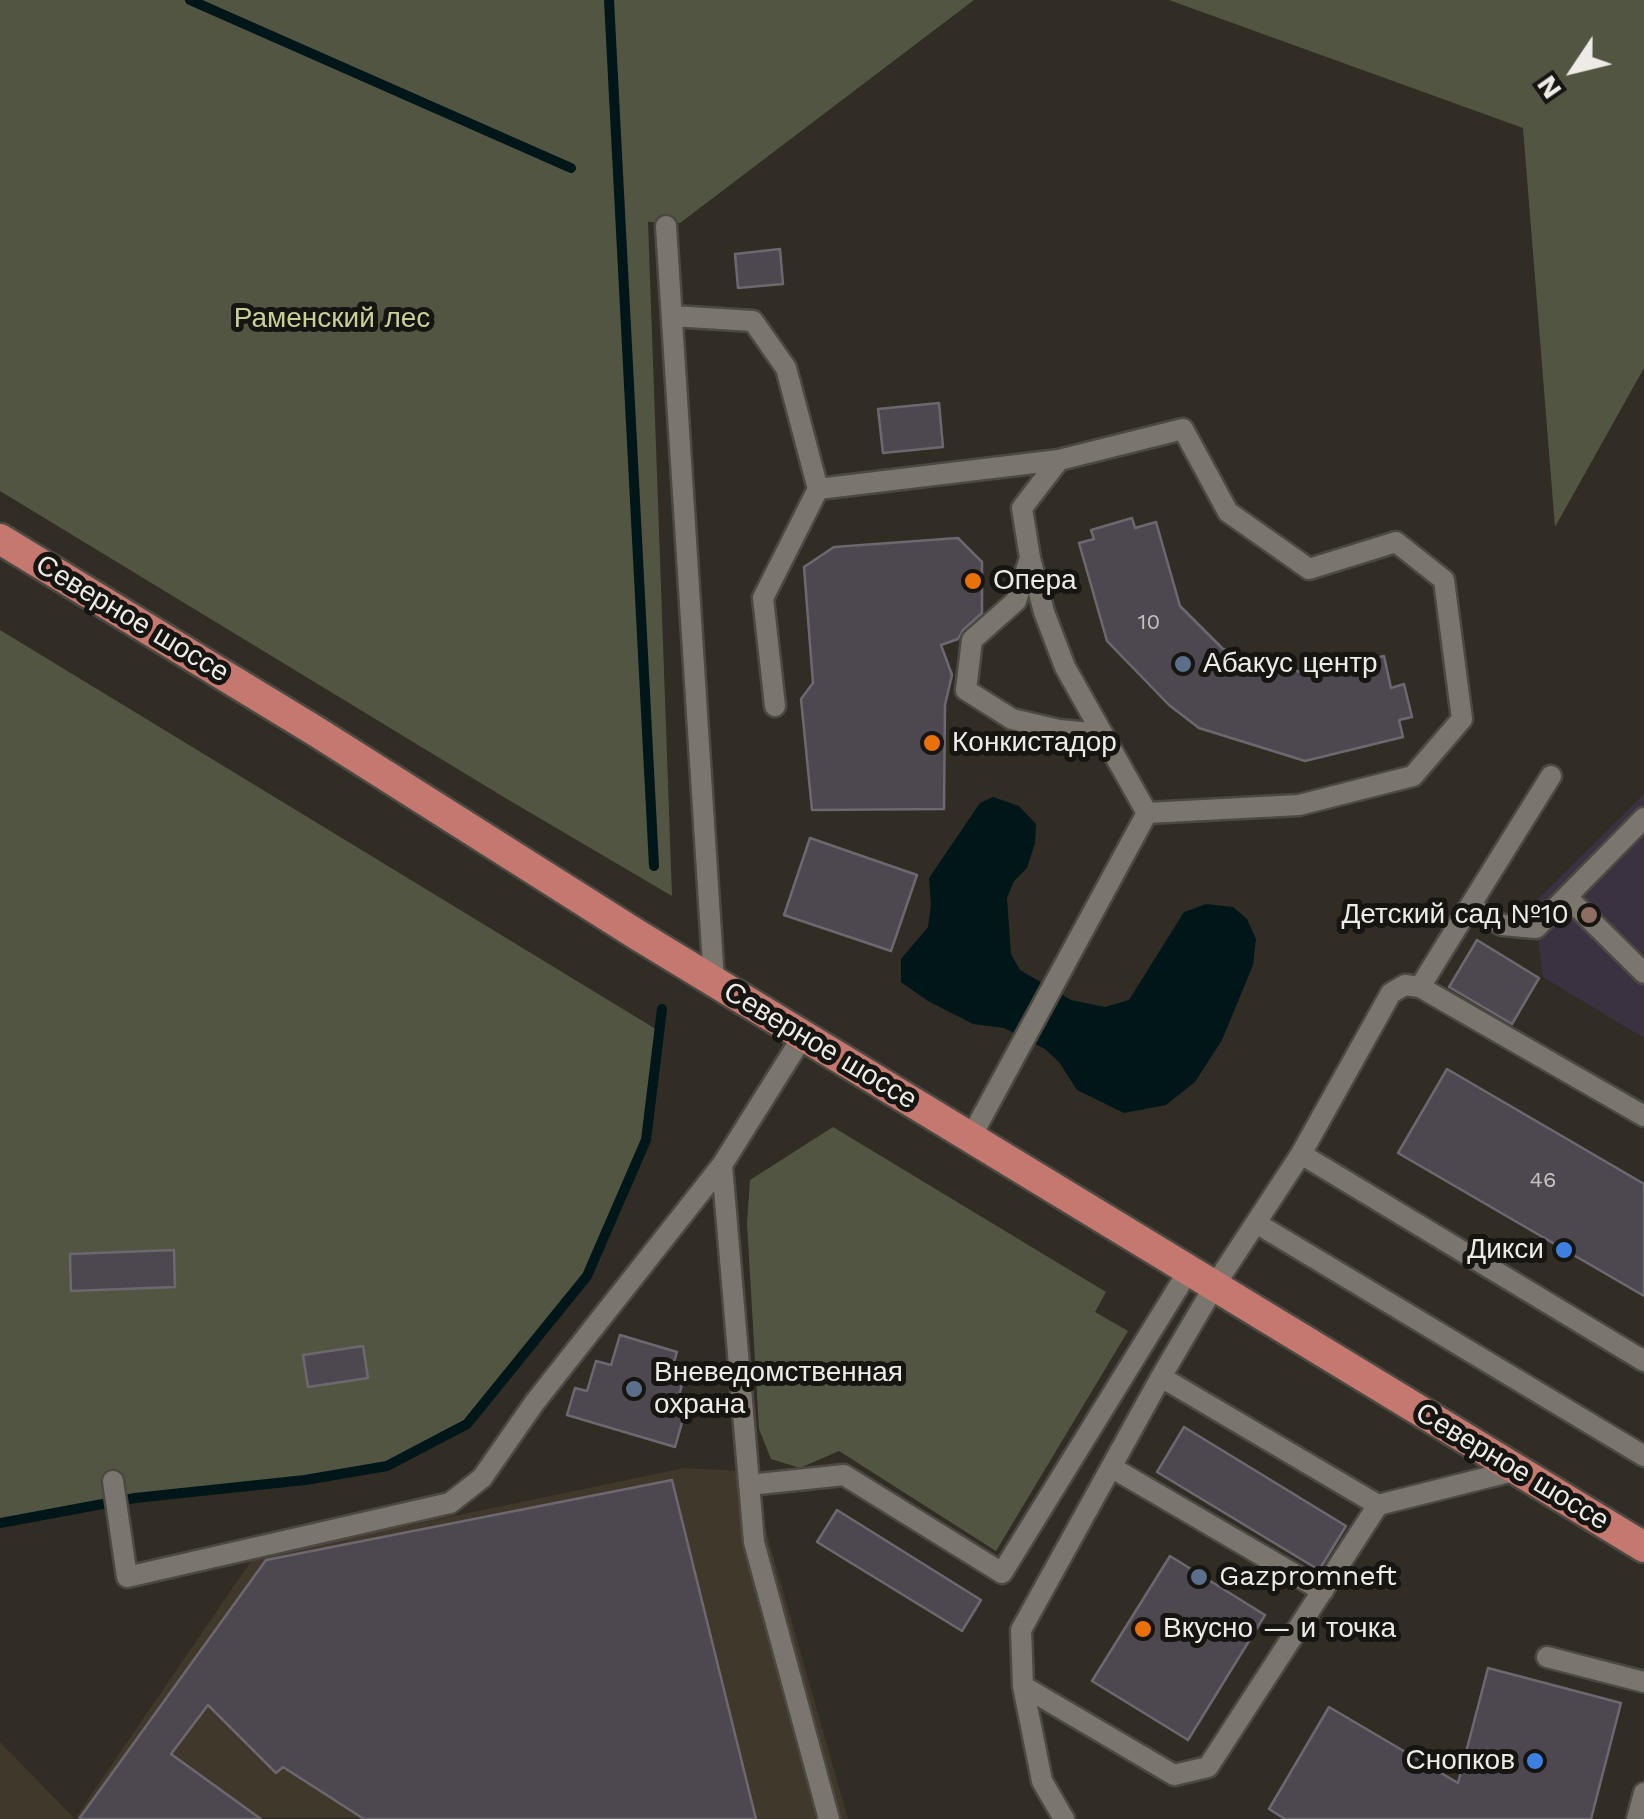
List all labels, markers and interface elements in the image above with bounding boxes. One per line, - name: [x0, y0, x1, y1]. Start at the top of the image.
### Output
- north arrow: [1524, 20, 1624, 120]
- text: N: [1530, 70, 1568, 105]
- park label: Раменский лес: [234, 302, 430, 336]
- street label: Северное шоссе: [29, 548, 235, 690]
- place label: Опера: [993, 564, 1077, 598]
- marker: Опера: [962, 570, 984, 592]
- house number: 10: [1138, 610, 1160, 636]
- place label: Абакус центр: [1203, 647, 1378, 681]
- marker: Абакус центр: [1172, 653, 1194, 675]
- place label: Конкистадор: [952, 726, 1117, 760]
- marker: Конкистадор: [921, 732, 943, 754]
- place label: Детский сад №10: [1341, 898, 1569, 932]
- marker: Детский сад №10: [1578, 904, 1600, 926]
- street label: Северное шоссе: [717, 975, 923, 1117]
- house number: 46: [1530, 1168, 1556, 1194]
- place label: Дикси: [1467, 1233, 1544, 1267]
- marker: Дикси: [1553, 1239, 1575, 1261]
- place label: Вневедомственная охрана: [654, 1356, 903, 1422]
- marker: Вневедомственная охрана: [623, 1378, 645, 1400]
- street label: Северное шоссе: [1409, 1396, 1615, 1538]
- place label: Gazpromneft: [1219, 1560, 1397, 1594]
- marker: Gazpromneft: [1188, 1566, 1210, 1588]
- place label: Вкусно — и точка: [1163, 1612, 1396, 1646]
- marker: Вкусно — и точка: [1132, 1618, 1154, 1640]
- place label: Снопков: [1406, 1744, 1515, 1778]
- marker: Снопков: [1524, 1750, 1546, 1772]

